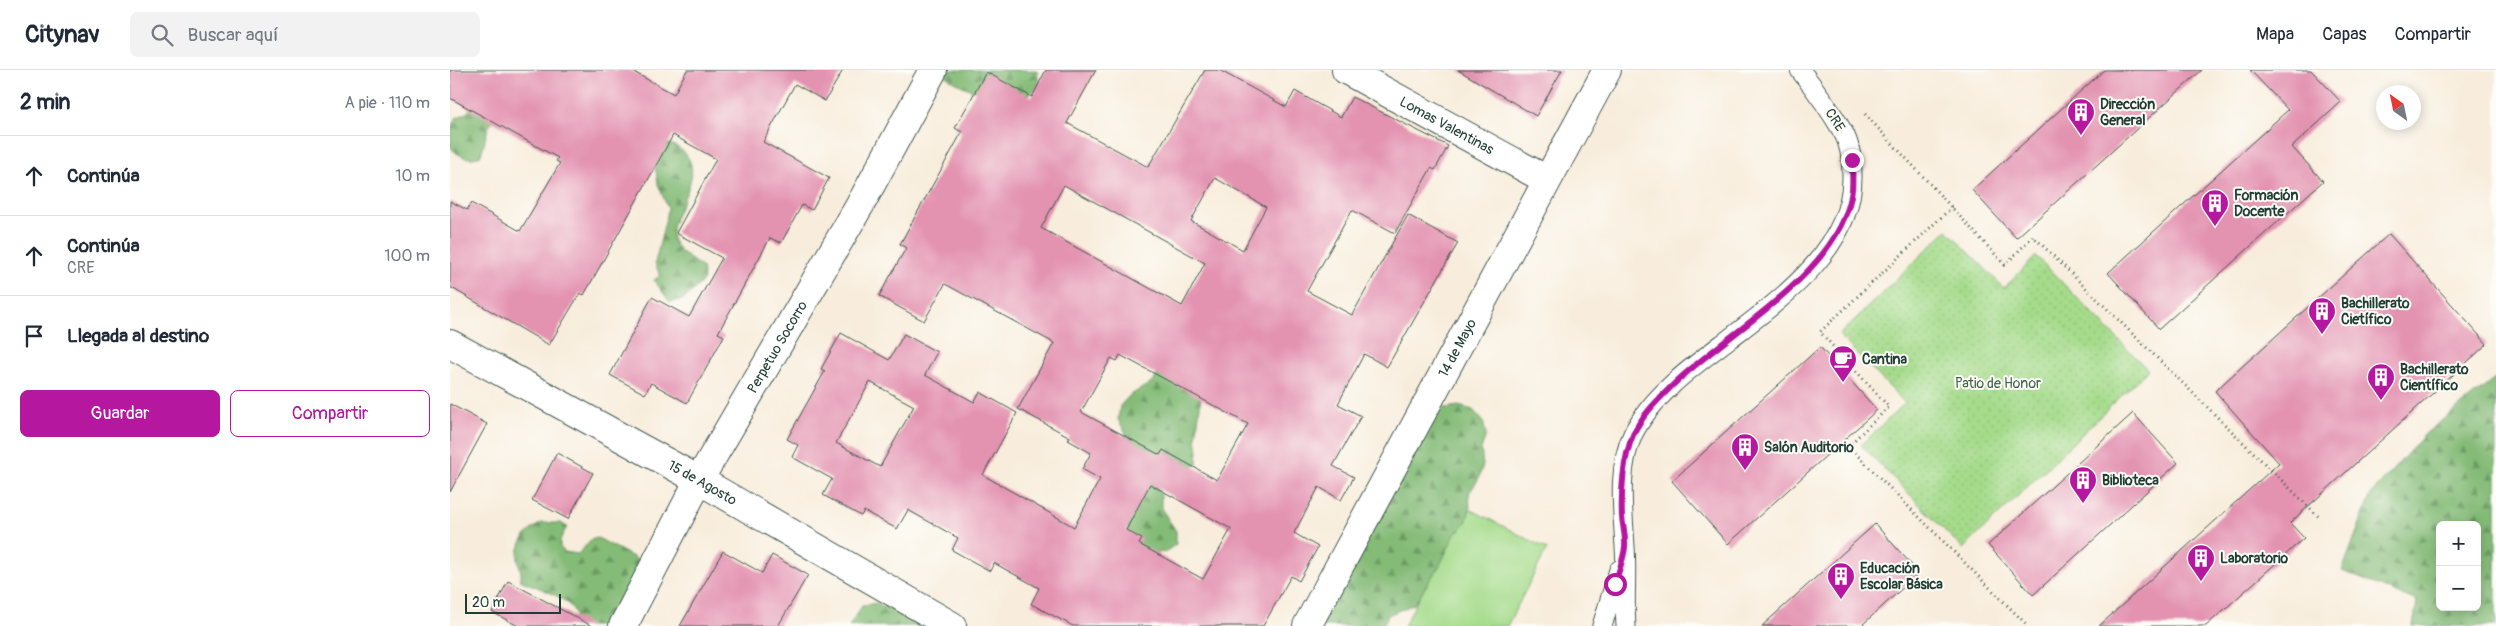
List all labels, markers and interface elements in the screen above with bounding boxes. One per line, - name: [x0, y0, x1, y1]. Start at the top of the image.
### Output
- search box: [130, 12, 480, 57]
- text: Citynav: [25, 20, 100, 49]
- icon: search: [148, 21, 176, 49]
- text: Buscar aquí: [188, 23, 278, 47]
- text: Mapa: [2256, 23, 2294, 46]
- text: Capas: [2322, 23, 2367, 46]
- text: Compartir: [2395, 23, 2471, 46]
- north arrow: [2376, 85, 2421, 130]
- text: 2 min: [20, 89, 70, 116]
- text: A pie · 110 m: [345, 93, 430, 113]
- street label: Lomas Valentinas: [1397, 93, 1498, 158]
- place label: Dirección General: [2100, 96, 2155, 129]
- building icon: Dirección General: [2066, 97, 2096, 136]
- street label: CRE: [1821, 105, 1849, 135]
- route end: [1841, 149, 1864, 172]
- icon: ahead: [20, 162, 48, 190]
- text: Continúa: [67, 164, 140, 188]
- text: 10 m: [395, 166, 430, 186]
- place label: Formación Docente: [2234, 187, 2298, 220]
- building icon: Formación Docente: [2200, 188, 2230, 227]
- text: Continúa: [67, 234, 140, 258]
- icon: ahead: [20, 242, 48, 270]
- text: 100 m: [384, 246, 430, 266]
- text: CRE: [67, 258, 94, 278]
- place label: Bachillerato Cietífico: [2341, 295, 2410, 328]
- building icon: Bachillerato Cietífico: [2307, 296, 2337, 335]
- street label: Perpetuo Socorro: [743, 297, 811, 396]
- street label: 14 de Mayo: [1434, 315, 1480, 380]
- icon: arrive: [20, 322, 48, 350]
- text: Llegada al destino: [67, 324, 209, 348]
- cafe icon: Cantina: [1828, 344, 1858, 383]
- place label: Cantina: [1862, 351, 1907, 368]
- place label: Bachillerato Científico: [2400, 361, 2469, 394]
- building icon: Bachillerato Científico: [2366, 362, 2396, 401]
- park label: Patio de Honor: [1955, 375, 2041, 392]
- button: Guardar: [20, 390, 220, 437]
- button: Compartir: [230, 390, 430, 437]
- building icon: Salón Auditorio: [1730, 432, 1760, 471]
- place label: Salón Auditorio: [1764, 439, 1854, 456]
- street label: 15 de Agosto: [665, 456, 740, 509]
- building icon: Biblioteca: [2068, 465, 2098, 504]
- place label: Biblioteca: [2102, 472, 2159, 489]
- map controls: [2436, 521, 2481, 611]
- button: +: [2436, 521, 2481, 566]
- building icon: Laboratorio: [2186, 543, 2216, 582]
- place label: Laboratorio: [2220, 550, 2289, 567]
- place label: Educación Escolar Básica: [1860, 560, 1943, 593]
- building icon: Educación Escolar Básica: [1826, 561, 1856, 600]
- button: −: [2436, 566, 2481, 611]
- route start: [1604, 573, 1627, 596]
- scale bar: [465, 591, 561, 614]
- text: 20 m: [472, 594, 505, 611]

